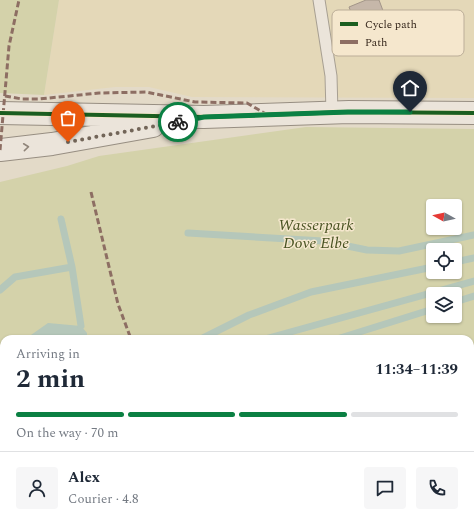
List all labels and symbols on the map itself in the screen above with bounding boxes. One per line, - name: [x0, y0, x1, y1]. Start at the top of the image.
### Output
- legend: [332, 10, 464, 56]
- text: Cycle path: [365, 16, 417, 33]
- text: Path: [365, 34, 387, 51]
- pin: [393, 71, 427, 112]
- pin: [51, 101, 85, 142]
- courier: [158, 102, 198, 142]
- one-way arrow: [23, 143, 29, 152]
- north arrow: [426, 199, 462, 235]
- park label: Wasserpark Dove Elbe: [278, 213, 354, 255]

